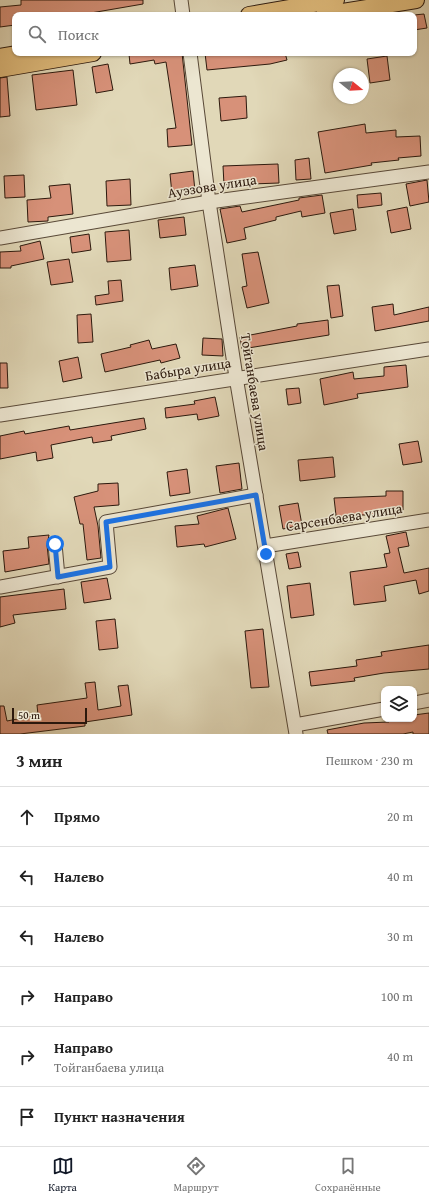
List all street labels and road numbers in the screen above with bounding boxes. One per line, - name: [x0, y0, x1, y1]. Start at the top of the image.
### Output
- street label: Ауэзова улица: [166, 169, 258, 203]
- street label: Тойганбаева улица: [236, 332, 274, 453]
- street label: Бабыра улица: [144, 352, 233, 386]
- street label: Сарсенбаева улица: [284, 498, 404, 536]

